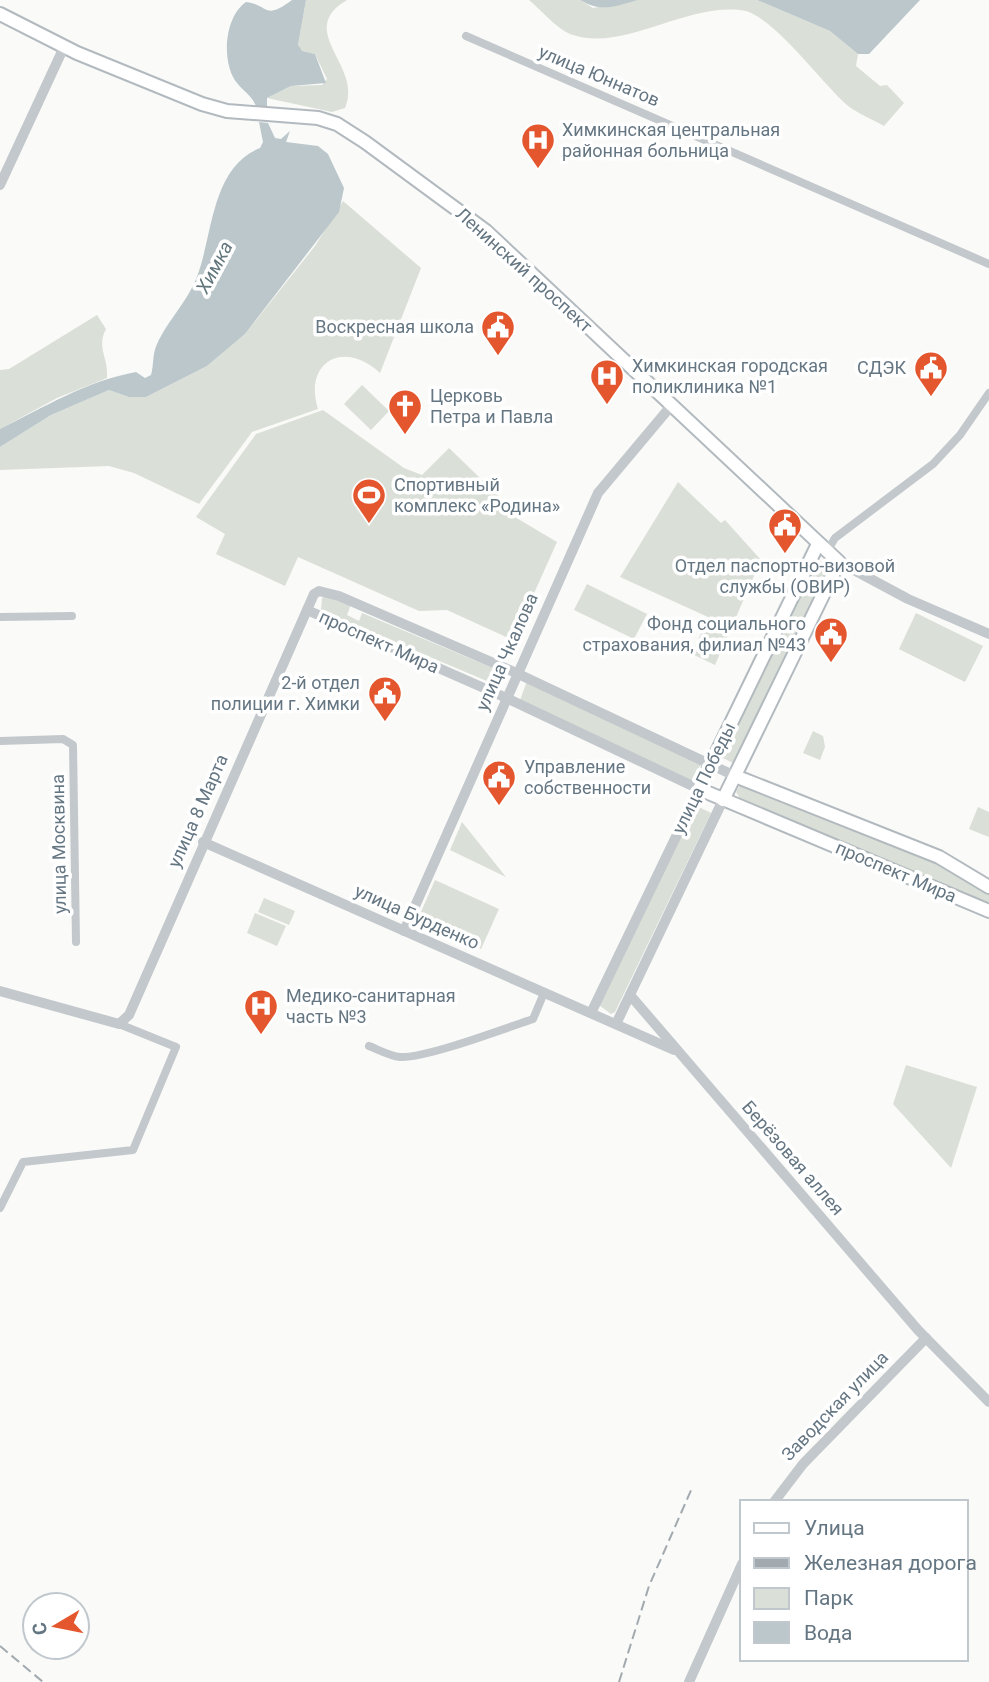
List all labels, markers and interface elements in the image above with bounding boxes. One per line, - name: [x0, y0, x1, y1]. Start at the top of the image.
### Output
- street label: улица Юннатов: [536, 41, 663, 110]
- place label: Химкинская центральная районная больница: [562, 119, 780, 161]
- hospital icon: Химкинская центральная районная больница: [519, 121, 557, 170]
- street label: Ленинский проспект: [452, 203, 597, 337]
- water label: Химка: [191, 237, 238, 298]
- public building icon: Воскресная школа: [479, 308, 517, 357]
- place label: Воскресная школа: [315, 316, 474, 337]
- public building icon: СДЭК: [912, 349, 950, 398]
- place label: Химкинская городская поликлиника №1: [632, 355, 828, 397]
- hospital icon: Химкинская городская поликлиника №1: [588, 357, 626, 406]
- place label: СДЭК: [857, 357, 906, 378]
- place label: Церковь Петра и Павла: [430, 385, 553, 427]
- church icon: Церковь Петра и Павла: [386, 387, 424, 436]
- place label: Спортивный комплекс «Родина»: [394, 474, 560, 516]
- sports icon: Спортивный комплекс «Родина»: [350, 476, 388, 525]
- public building icon: Отдел паспортно-визовой службы (ОВИР): [766, 506, 804, 555]
- place label: Отдел паспортно-визовой службы (ОВИР): [675, 555, 895, 598]
- street label: улица Чкалова: [471, 590, 542, 714]
- street label: проспект Мира: [316, 606, 442, 677]
- place label: Фонд социального страхования, филиал №43: [583, 613, 806, 655]
- public building icon: Фонд социального страхования, филиал №43: [812, 615, 850, 664]
- place label: 2-й отдел полиции г. Химки: [211, 672, 360, 714]
- public building icon: 2-й отдел полиции г. Химки: [366, 674, 404, 723]
- street label: улица Победы: [668, 719, 740, 837]
- street label: улица 8 Марта: [163, 751, 232, 871]
- place label: Управление собственности: [524, 756, 651, 798]
- public building icon: Управление собственности: [480, 758, 518, 807]
- street label: улица Москвина: [47, 774, 70, 914]
- street label: проспект Мира: [833, 837, 960, 906]
- street label: улица Бурденко: [352, 880, 483, 953]
- place label: Медико-санитарная часть №3: [286, 985, 456, 1027]
- hospital icon: Медико-санитарная часть №3: [242, 987, 280, 1036]
- street label: Берёзовая аллея: [738, 1096, 849, 1219]
- street label: Заводская улица: [777, 1347, 892, 1465]
- legend: [740, 1500, 968, 1661]
- text: Улица: [804, 1516, 865, 1540]
- text: Железная дорога: [804, 1551, 977, 1575]
- text: Парк: [804, 1586, 854, 1610]
- north arrow: [21, 1591, 91, 1661]
- text: С: [27, 1621, 52, 1637]
- text: Вода: [804, 1621, 852, 1645]

